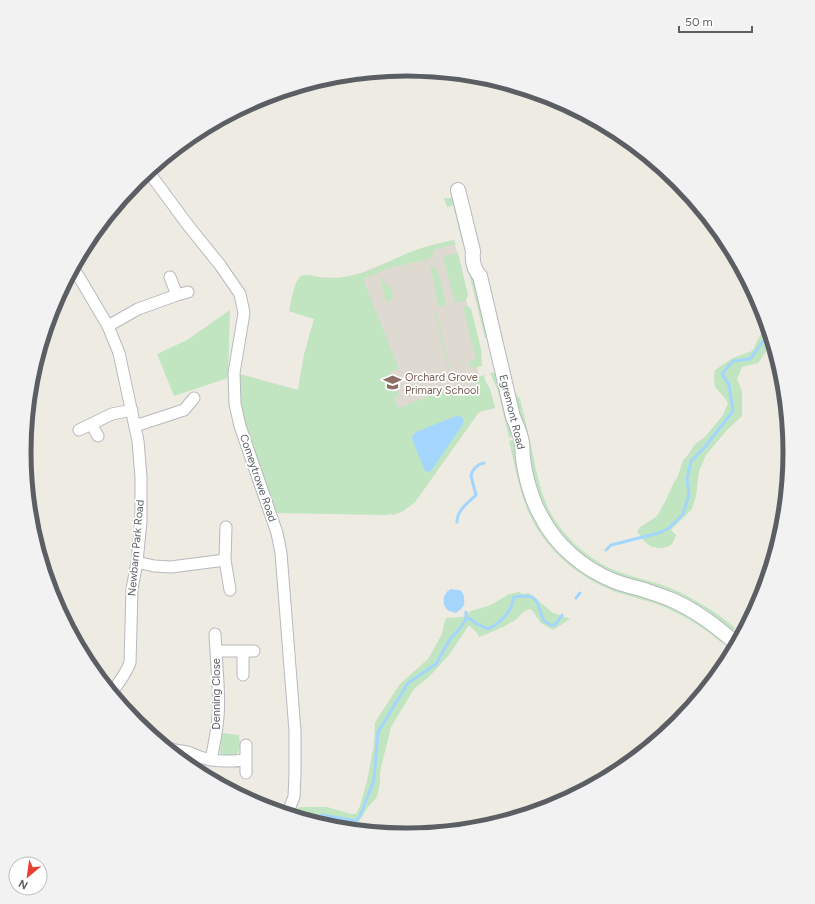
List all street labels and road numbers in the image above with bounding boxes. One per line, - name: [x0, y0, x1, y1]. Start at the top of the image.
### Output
- street label: Egremont Road: [496, 373, 528, 451]
- street label: Comeytrowe Road: [237, 432, 279, 524]
- street label: Newbarn Park Road: [125, 499, 147, 597]
- street label: Denning Close: [210, 658, 223, 730]

